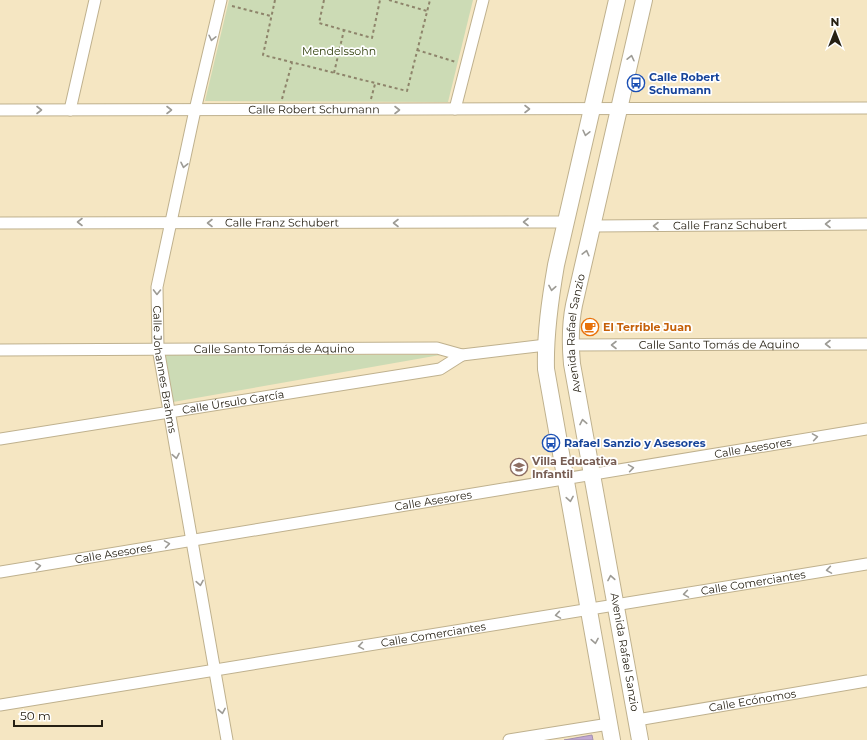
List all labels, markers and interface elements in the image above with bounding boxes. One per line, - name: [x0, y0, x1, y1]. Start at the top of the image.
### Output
- north arrow: [815, 12, 855, 52]
- text: N: [831, 15, 839, 29]
- one-way arrow: [208, 35, 216, 41]
- park label: Mendelssohn: [302, 44, 376, 58]
- one-way arrow: [626, 55, 635, 62]
- place label: Calle Robert Schumann: [649, 70, 720, 97]
- bus stop icon: Calle Robert Schumann: [626, 73, 646, 93]
- street label: Calle Robert Schumann: [248, 102, 380, 116]
- one-way arrow: [524, 105, 530, 113]
- one-way arrow: [36, 106, 42, 114]
- one-way arrow: [166, 106, 172, 114]
- one-way arrow: [394, 106, 400, 114]
- one-way arrow: [583, 130, 591, 137]
- one-way arrow: [180, 162, 188, 168]
- street label: Calle Franz Schubert: [225, 215, 339, 230]
- one-way arrow: [77, 218, 83, 226]
- one-way arrow: [523, 218, 529, 226]
- street label: Calle Franz Schubert: [673, 218, 788, 232]
- one-way arrow: [207, 219, 213, 227]
- one-way arrow: [393, 219, 399, 227]
- one-way arrow: [825, 220, 831, 228]
- one-way arrow: [653, 221, 659, 230]
- one-way arrow: [582, 250, 590, 256]
- street label: Avenida Rafael Sanzio: [564, 272, 588, 394]
- one-way arrow: [548, 285, 557, 291]
- one-way arrow: [153, 289, 162, 295]
- street label: Calle Johannes Brahms: [150, 305, 180, 435]
- cafe icon: El Terrible Juan: [580, 317, 600, 337]
- place label: El Terrible Juan: [603, 320, 692, 334]
- street label: Calle Santo Tomás de Aquino: [639, 337, 799, 352]
- one-way arrow: [611, 340, 617, 349]
- one-way arrow: [825, 340, 831, 348]
- street label: Calle Santo Tomás de Aquino: [194, 341, 354, 356]
- street label: Calle Úrsulo García: [181, 387, 285, 417]
- one-way arrow: [580, 419, 588, 425]
- bus stop icon: Rafael Sanzio y Asesores: [541, 433, 561, 453]
- street label: Calle Asesores: [713, 434, 793, 461]
- one-way arrow: [812, 434, 818, 442]
- place label: Rafael Sanzio y Asesores: [564, 436, 706, 450]
- one-way arrow: [172, 452, 180, 459]
- place label: Villa Educativa Infantil: [531, 454, 617, 481]
- school or university icon: Villa Educativa Infantil: [509, 457, 529, 477]
- one-way arrow: [628, 464, 635, 473]
- street label: Calle Asesores: [393, 487, 473, 514]
- one-way arrow: [565, 496, 574, 502]
- street label: Calle Asesores: [74, 540, 154, 567]
- one-way arrow: [164, 541, 170, 549]
- one-way arrow: [35, 562, 42, 570]
- one-way arrow: [825, 565, 832, 574]
- street label: Calle Comerciantes: [700, 567, 807, 598]
- one-way arrow: [607, 575, 616, 581]
- one-way arrow: [195, 580, 203, 587]
- one-way arrow: [683, 589, 690, 598]
- street label: Avenida Rafael Sanzio: [608, 591, 642, 713]
- one-way arrow: [555, 610, 561, 619]
- street label: Calle Comerciantes: [380, 619, 487, 650]
- one-way arrow: [590, 638, 599, 644]
- one-way arrow: [358, 642, 364, 650]
- street label: Calle Ecónomos: [708, 686, 798, 715]
- scale bar: [14, 702, 102, 728]
- text: 50 m: [20, 708, 51, 723]
- one-way arrow: [217, 708, 226, 715]

